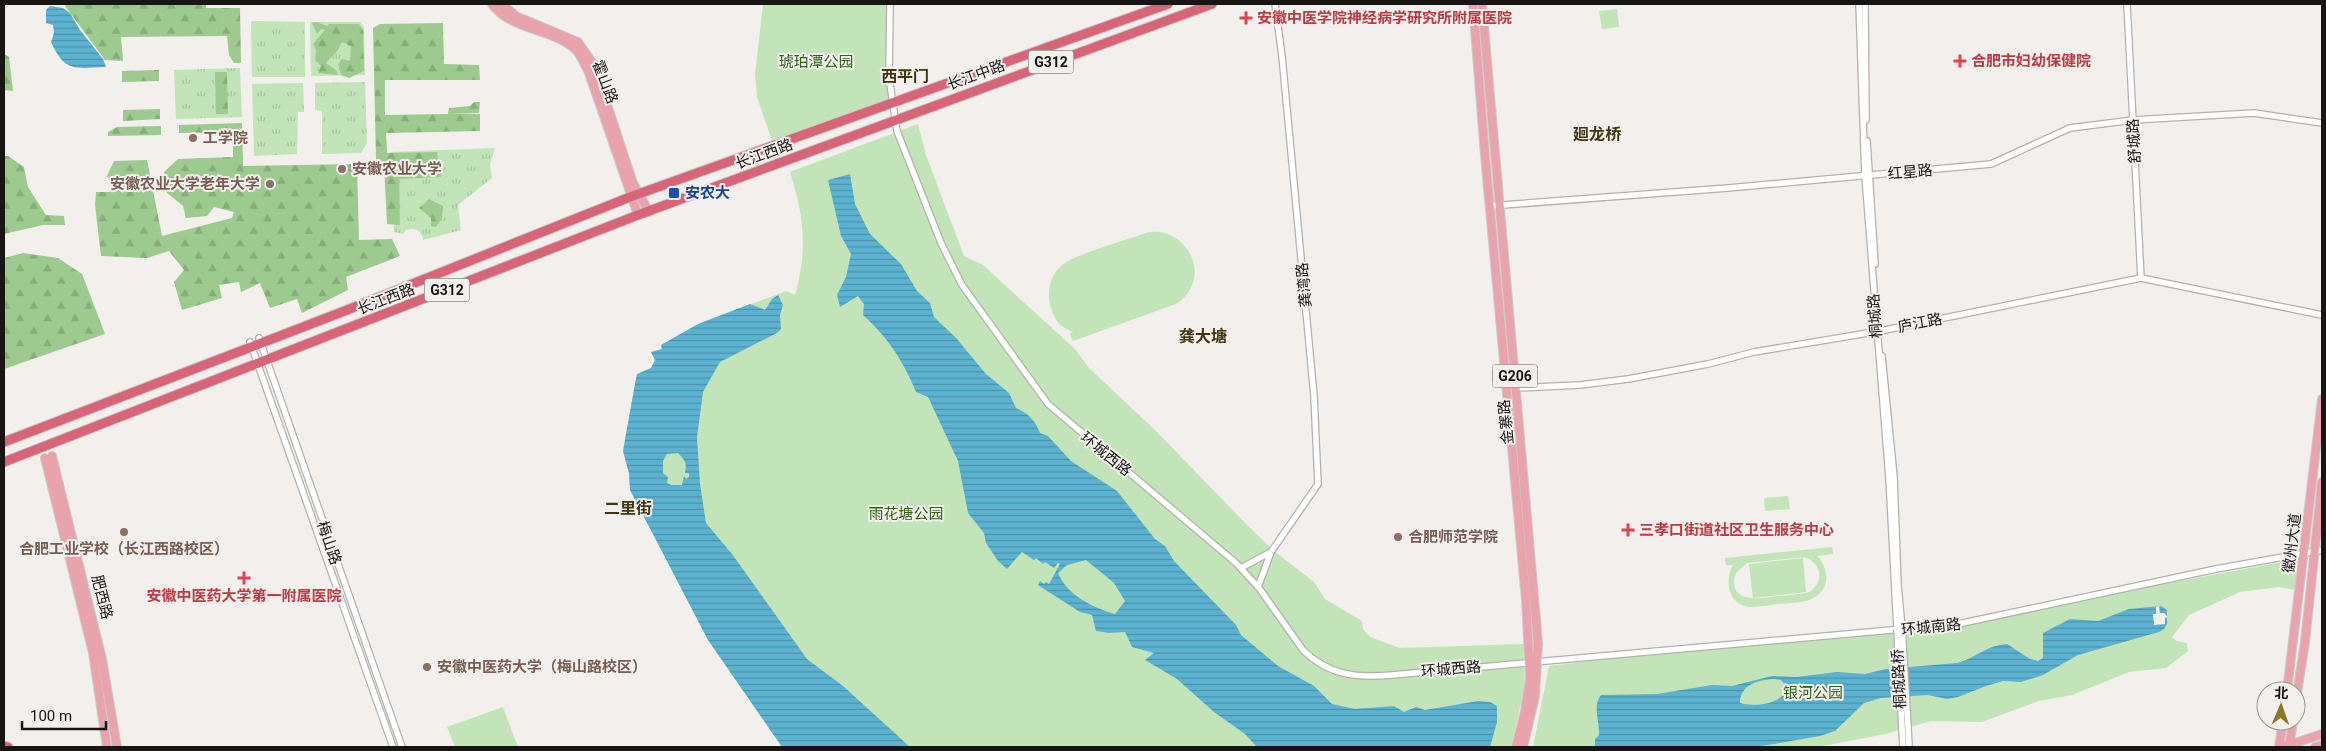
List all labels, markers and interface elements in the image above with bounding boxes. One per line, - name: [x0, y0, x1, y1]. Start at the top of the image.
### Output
- place label: 安徽中医学院神经病学研究所附属医院: [1257, 9, 1512, 27]
- marker: 安徽中医学院神经病学研究所附属医院: [1239, 11, 1253, 25]
- road number: G312: [1028, 51, 1074, 74]
- place label: 合肥市妇幼保健院: [1971, 52, 2091, 70]
- park label: 琥珀潭公园: [778, 53, 854, 71]
- marker: 合肥市妇幼保健院: [1953, 54, 1967, 68]
- street label: 长江中路: [945, 56, 1007, 94]
- street label: 霍山路: [589, 58, 621, 106]
- district label: 西平门: [881, 67, 929, 86]
- street label: 舒城路: [2124, 118, 2144, 164]
- district label: 廻龙桥: [1573, 125, 1622, 144]
- place label: 工学院: [203, 129, 248, 147]
- marker: 工学院: [187, 132, 199, 144]
- street label: 长江西路: [733, 135, 795, 173]
- place label: 安徽农业大学: [352, 160, 442, 178]
- street label: 红星路: [1887, 161, 1933, 183]
- marker: 安徽农业大学: [336, 163, 348, 175]
- place label: 安徽农业大学老年大学: [110, 175, 260, 193]
- marker: 安徽农业大学老年大学: [264, 178, 276, 190]
- place label: 安农大: [685, 184, 730, 202]
- marker: 安农大: [667, 186, 681, 200]
- street label: 龚湾路: [1293, 262, 1315, 308]
- road number: G312: [424, 278, 470, 302]
- street label: 长江西路: [355, 280, 417, 318]
- street label: 桐城路: [1864, 293, 1886, 339]
- street label: 庐江路: [1896, 310, 1944, 336]
- district label: 龚大塘: [1179, 327, 1227, 346]
- road number: G206: [1492, 364, 1538, 388]
- street label: 金寨路: [1495, 399, 1517, 445]
- street label: 环城西路: [1077, 428, 1135, 480]
- district label: 二里街: [604, 499, 652, 518]
- park label: 雨花塘公园: [868, 505, 944, 523]
- street label: 徽州大道: [2279, 512, 2305, 574]
- street label: 梅山路: [313, 519, 345, 567]
- place label: 三孝口街道社区卫生服务中心: [1639, 521, 1834, 539]
- marker: 三孝口街道社区卫生服务中心: [1621, 523, 1635, 537]
- marker: 合肥工业学校（长江西路校区）: [118, 526, 130, 538]
- place label: 合肥师范学院: [1408, 528, 1498, 546]
- marker: 合肥师范学院: [1392, 531, 1404, 543]
- place label: 合肥工业学校（长江西路校区）: [19, 540, 229, 558]
- marker: 安徽中医药大学第一附属医院: [237, 571, 251, 585]
- street label: 肥西路: [88, 573, 116, 621]
- place label: 安徽中医药大学第一附属医院: [146, 587, 342, 605]
- street label: 环城南路: [1900, 615, 1962, 639]
- street label: 桐城路桥: [1888, 649, 1910, 709]
- street label: 环城西路: [1420, 657, 1482, 681]
- place label: 安徽中医药大学（梅山路校区）: [437, 658, 647, 676]
- marker: 安徽中医药大学（梅山路校区）: [421, 661, 433, 673]
- north arrow: [2256, 681, 2306, 731]
- park label: 银河公园: [1783, 684, 1843, 702]
- text: 北: [2274, 685, 2289, 701]
- scale bar: [22, 698, 106, 730]
- text: 100 m: [30, 707, 72, 725]

